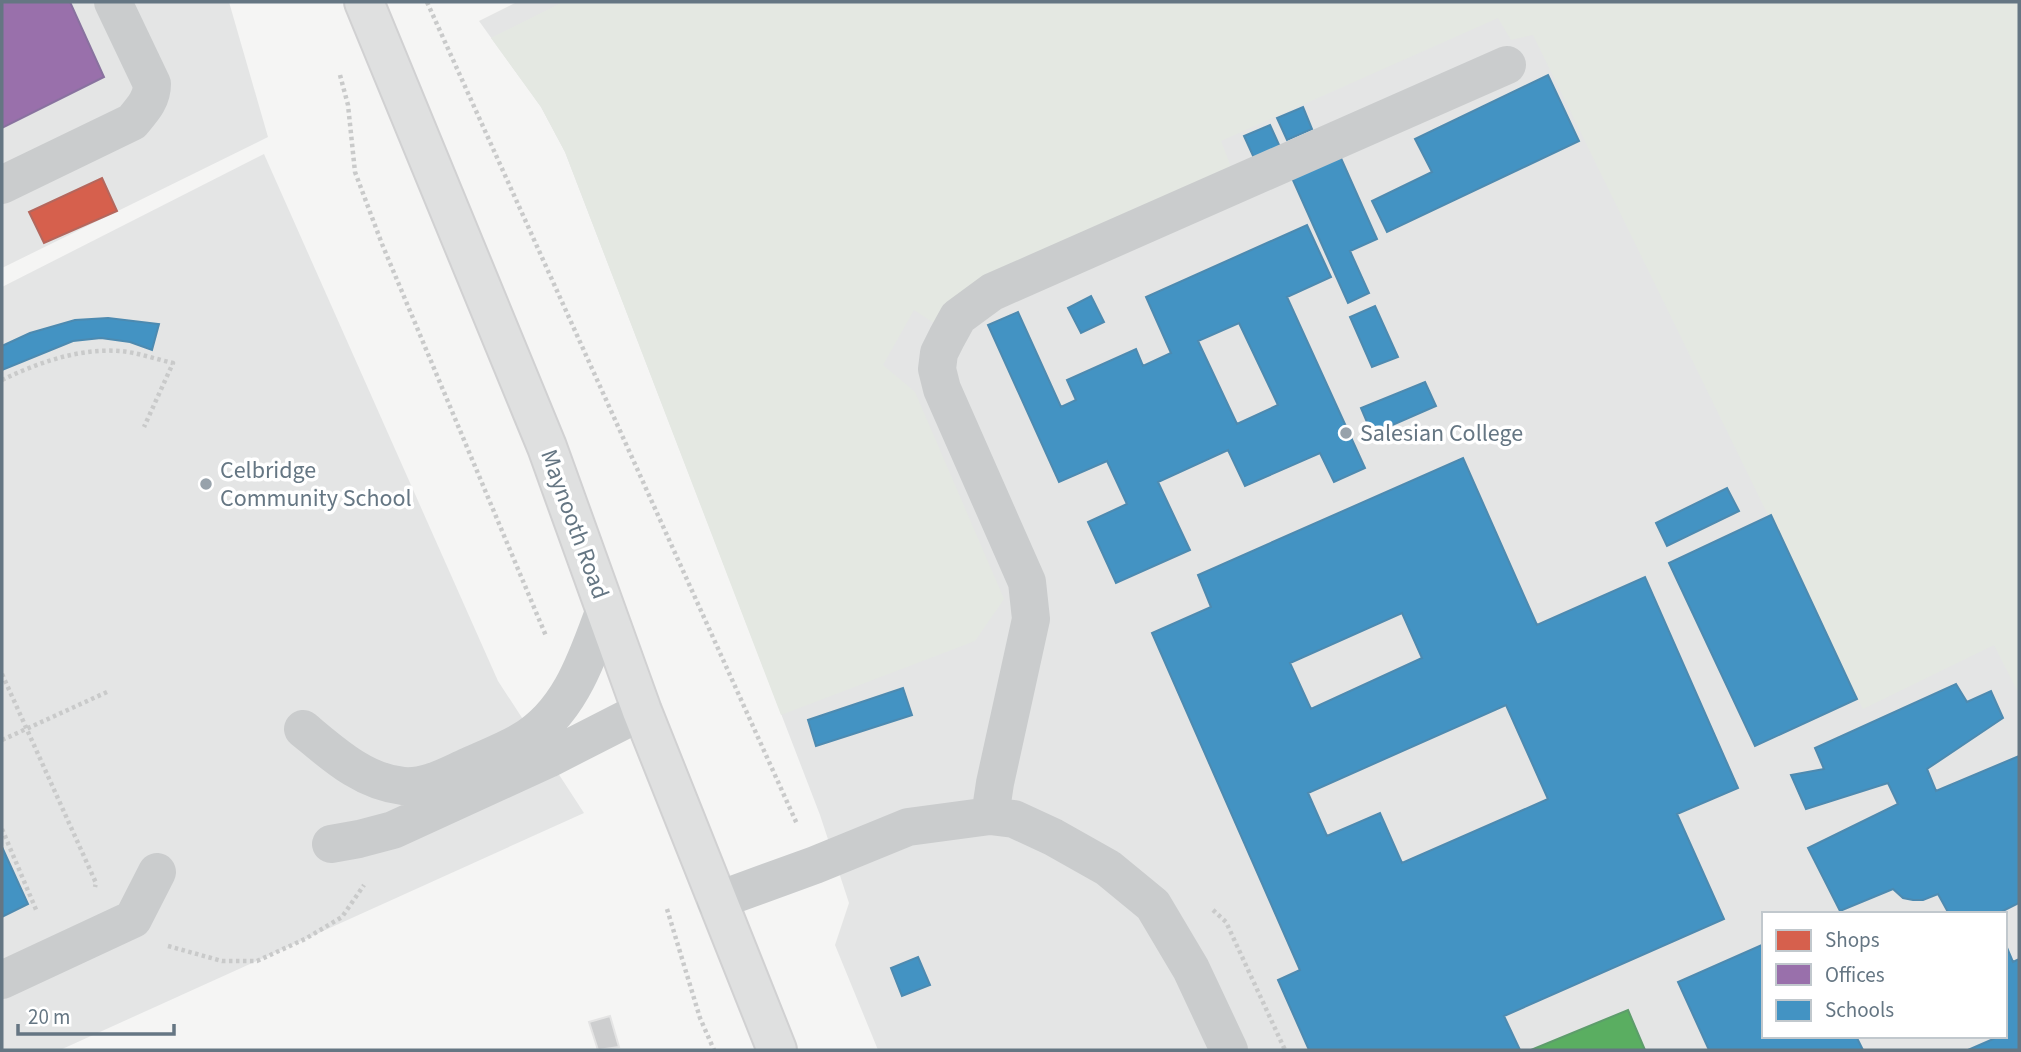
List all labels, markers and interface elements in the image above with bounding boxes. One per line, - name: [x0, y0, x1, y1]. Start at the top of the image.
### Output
- place label: Salesian College: [1360, 416, 1523, 451]
- marker: Salesian College: [1338, 425, 1354, 441]
- street label: Maynooth Road: [531, 444, 618, 604]
- place label: Celbridge Community School: [220, 453, 412, 516]
- marker: Celbridge Community School: [198, 476, 214, 492]
- legend: [1762, 912, 2007, 1038]
- text: Shops: [1825, 925, 1880, 955]
- text: Offices: [1825, 960, 1885, 990]
- scale bar: [18, 992, 173, 1036]
- text: Schools: [1825, 995, 1894, 1025]
- text: 20 m: [28, 1002, 70, 1032]

